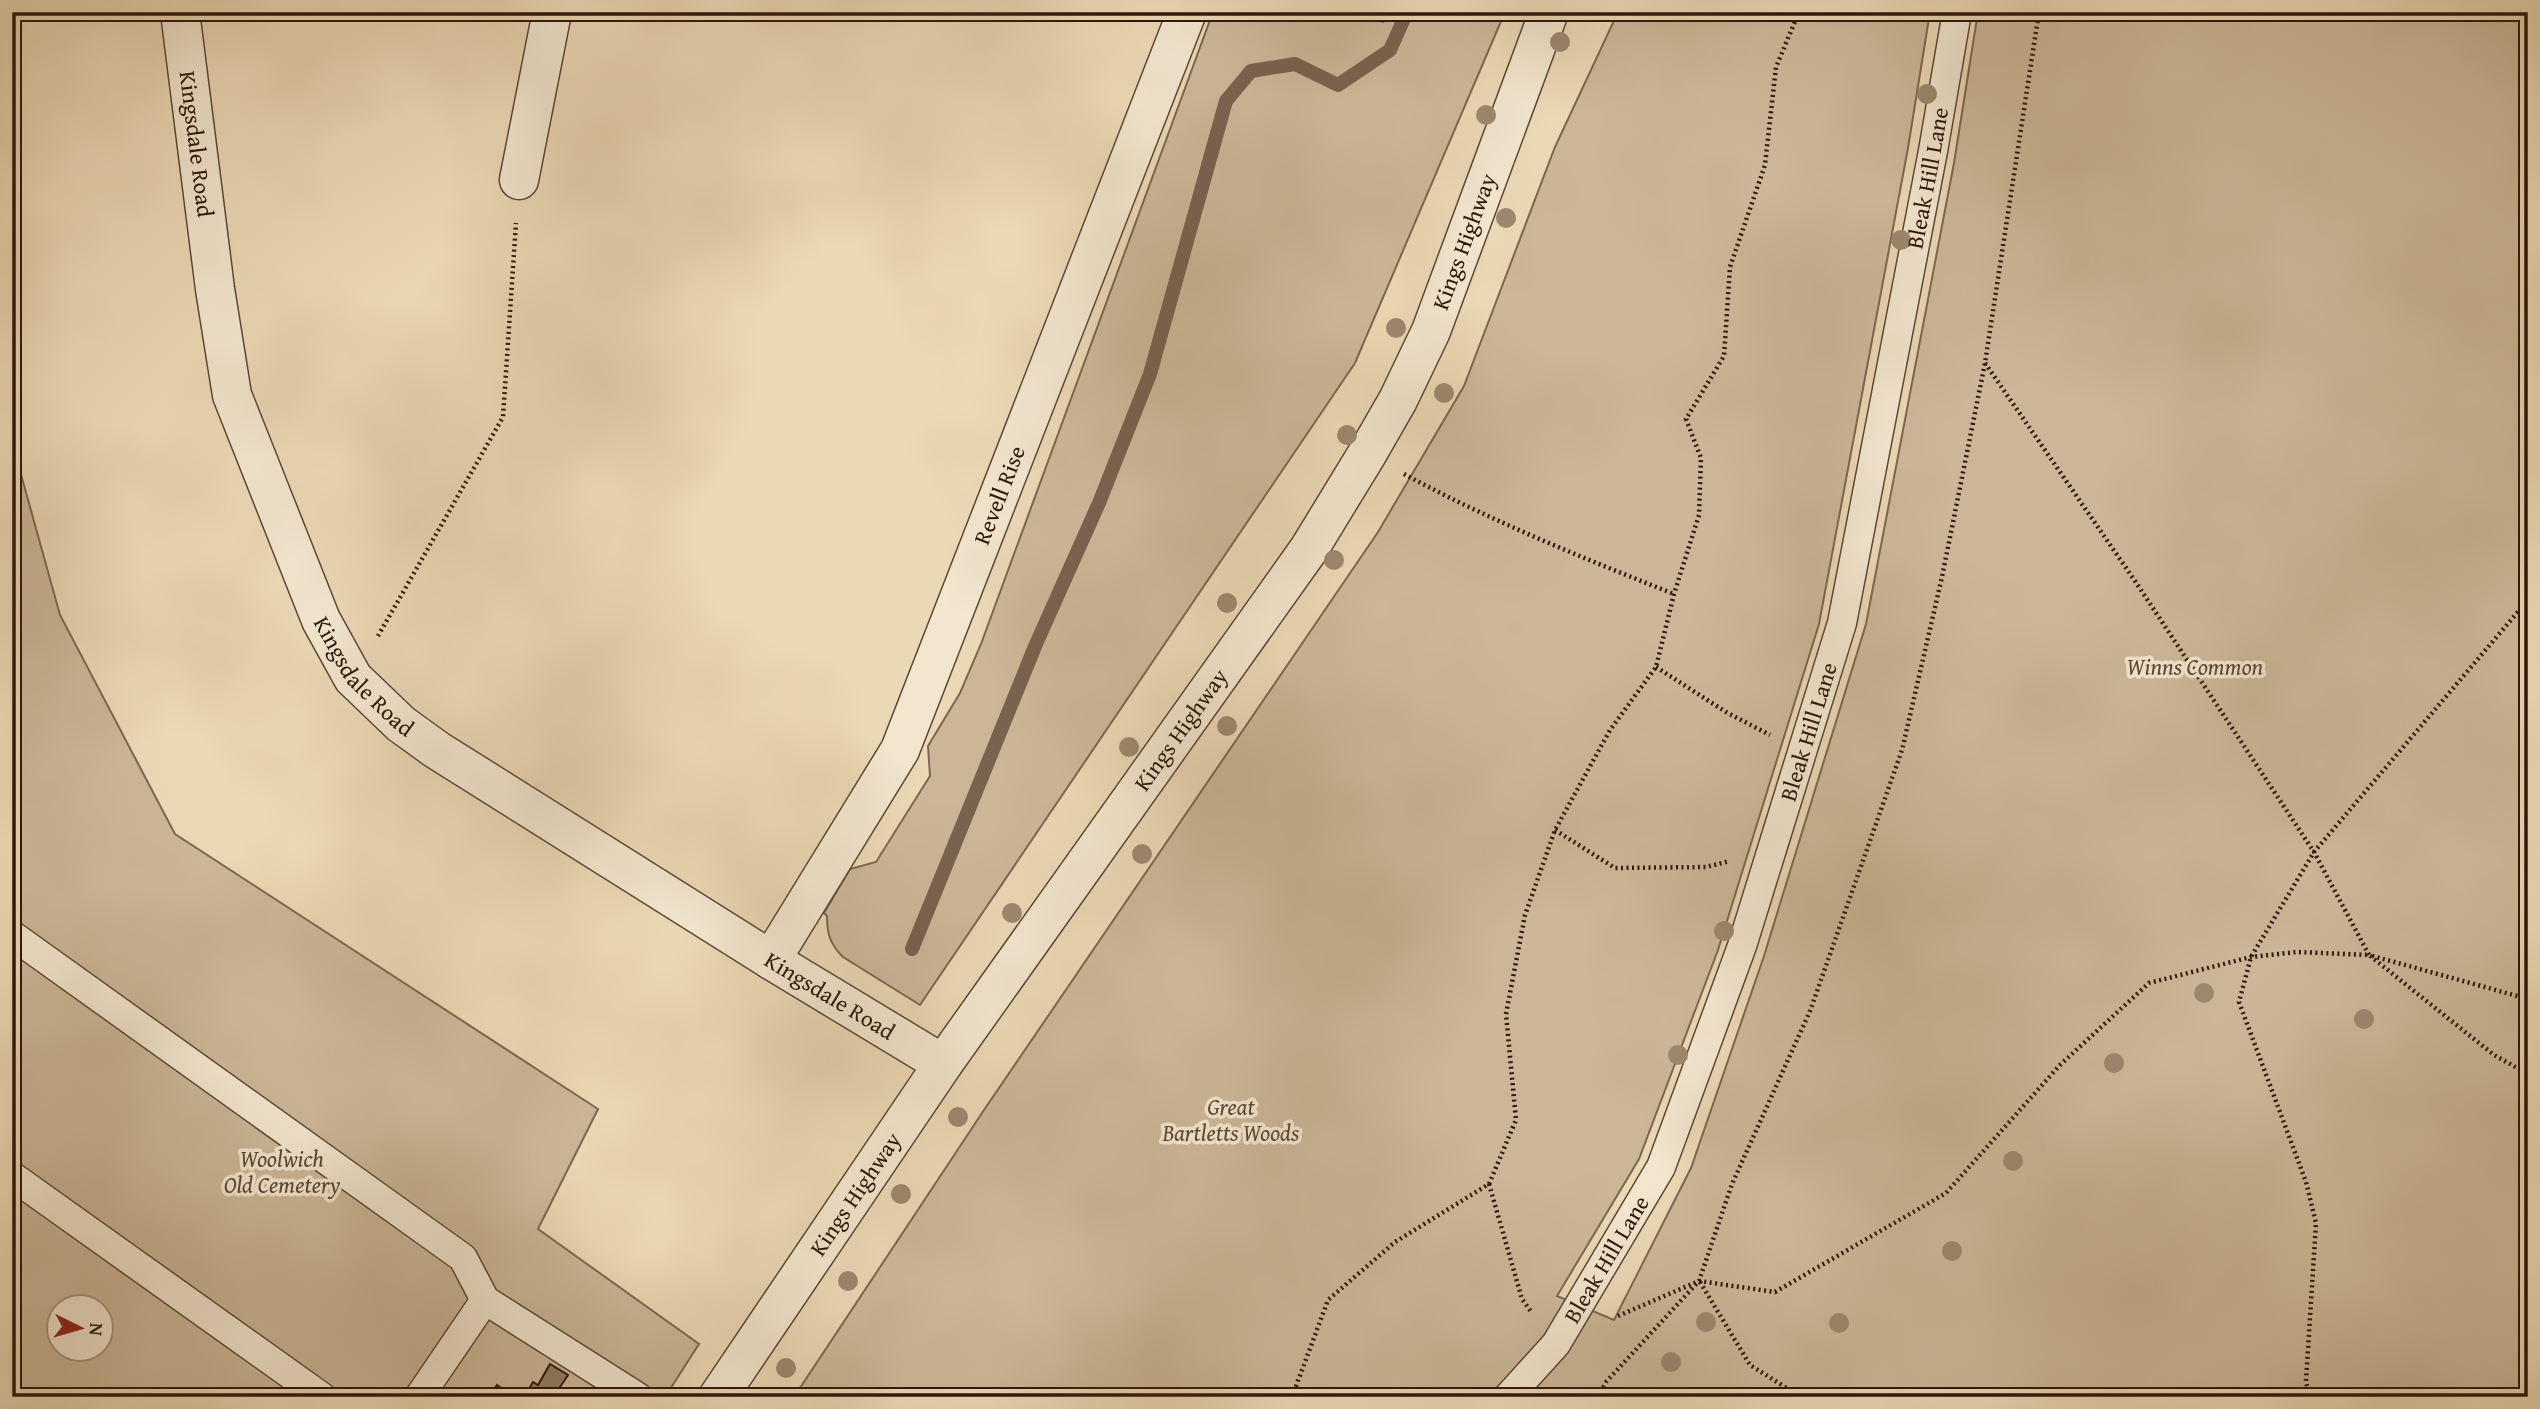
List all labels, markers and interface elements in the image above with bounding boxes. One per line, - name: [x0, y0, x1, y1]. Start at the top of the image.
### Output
- street label: Kingsdale Road: [172, 69, 223, 220]
- street label: Bleak Hill Lane: [1898, 104, 1956, 251]
- street label: Kings Highway: [1423, 168, 1504, 314]
- street label: Revell Rise: [965, 441, 1033, 549]
- street label: Kingsdale Road: [306, 610, 422, 745]
- park label: Winns Common: [2127, 650, 2264, 683]
- street label: Bleak Hill Lane: [1771, 658, 1845, 805]
- street label: Kings Highway: [1125, 661, 1235, 797]
- street label: Kingsdale Road: [759, 943, 902, 1048]
- park label: Great Bartletts Woods: [1162, 1090, 1300, 1149]
- street label: Kings Highway: [801, 1125, 909, 1262]
- park label: Woolwich Old Cemetery: [224, 1142, 341, 1201]
- street label: Bleak Hill Lane: [1555, 1189, 1657, 1329]
- north arrow: [46, 1294, 116, 1364]
- text: N: [82, 1322, 111, 1337]

